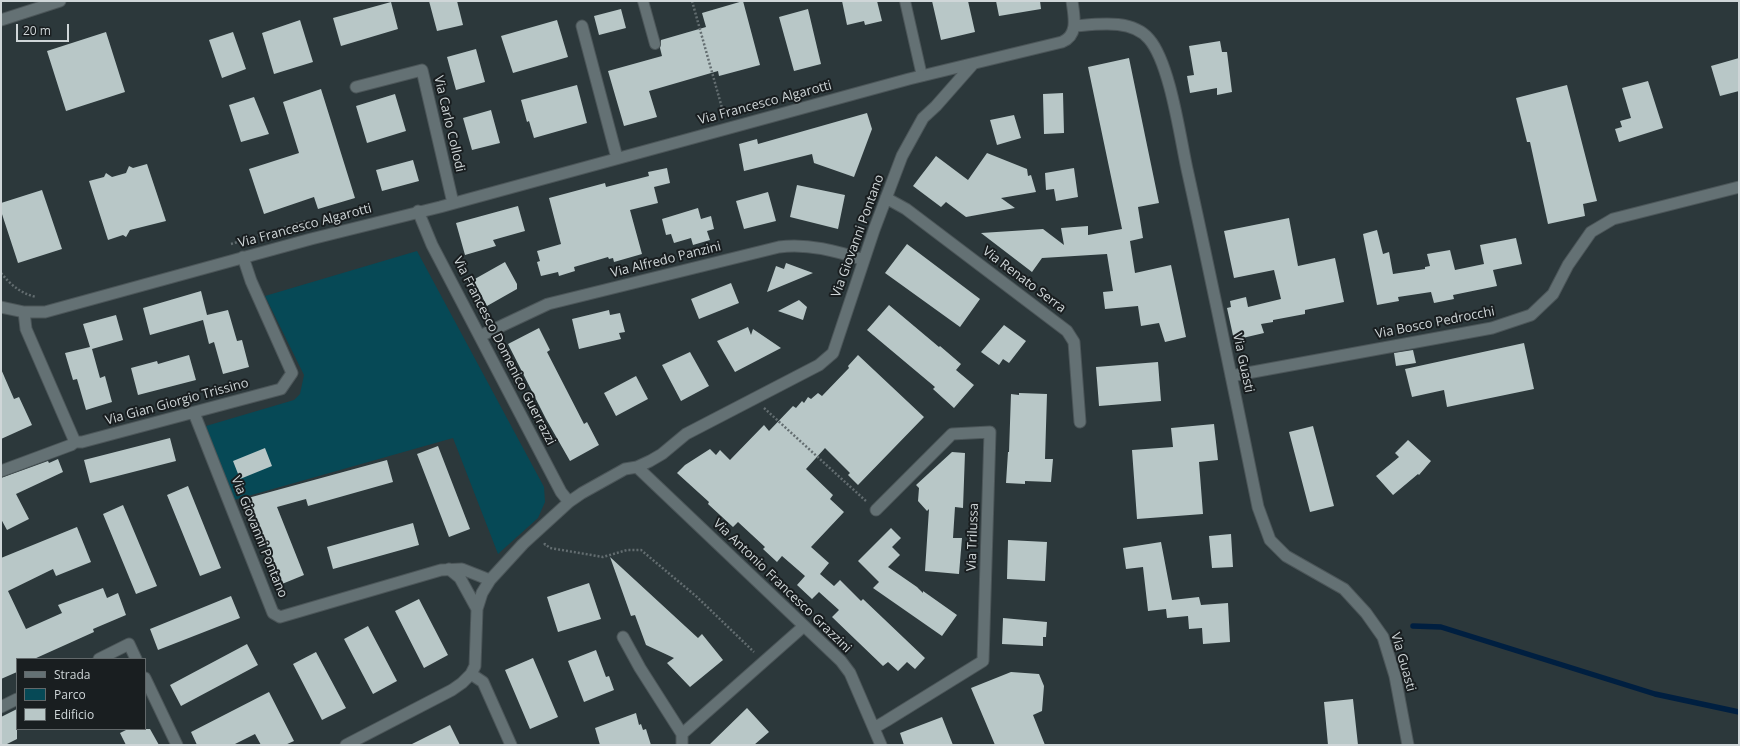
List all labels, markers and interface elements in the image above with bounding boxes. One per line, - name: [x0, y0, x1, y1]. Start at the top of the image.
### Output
- scale bar: [18, 16, 71, 42]
- text: 20 m: [23, 22, 51, 39]
- street label: Via Carlo Collodi: [430, 74, 468, 174]
- street label: Via Francesco Algarotti: [697, 78, 833, 128]
- street label: Via Giovanni Pontano: [828, 172, 888, 300]
- street label: Via Francesco Algarotti: [237, 201, 373, 251]
- street label: Via Alfredo Panzini: [609, 239, 723, 281]
- street label: Via Renato Serra: [979, 244, 1069, 316]
- street label: Via Francesco Domenico Guerrazzi: [450, 254, 558, 448]
- street label: Via Bosco Pedrocchi: [1374, 304, 1496, 342]
- street label: Via Guasti: [1229, 332, 1257, 394]
- street label: Via Gian Giorgio Trissino: [104, 375, 250, 429]
- street label: Via Giovanni Pontano: [227, 474, 291, 600]
- street label: Via Trilussa: [964, 503, 982, 571]
- street label: Via Antonio Francesco Grazzini: [710, 516, 854, 656]
- street label: Via Guasti: [1387, 631, 1419, 693]
- legend: [16, 658, 146, 730]
- text: Strada: [54, 666, 90, 683]
- text: Parco: [54, 686, 86, 703]
- text: Edificio: [54, 706, 94, 723]

